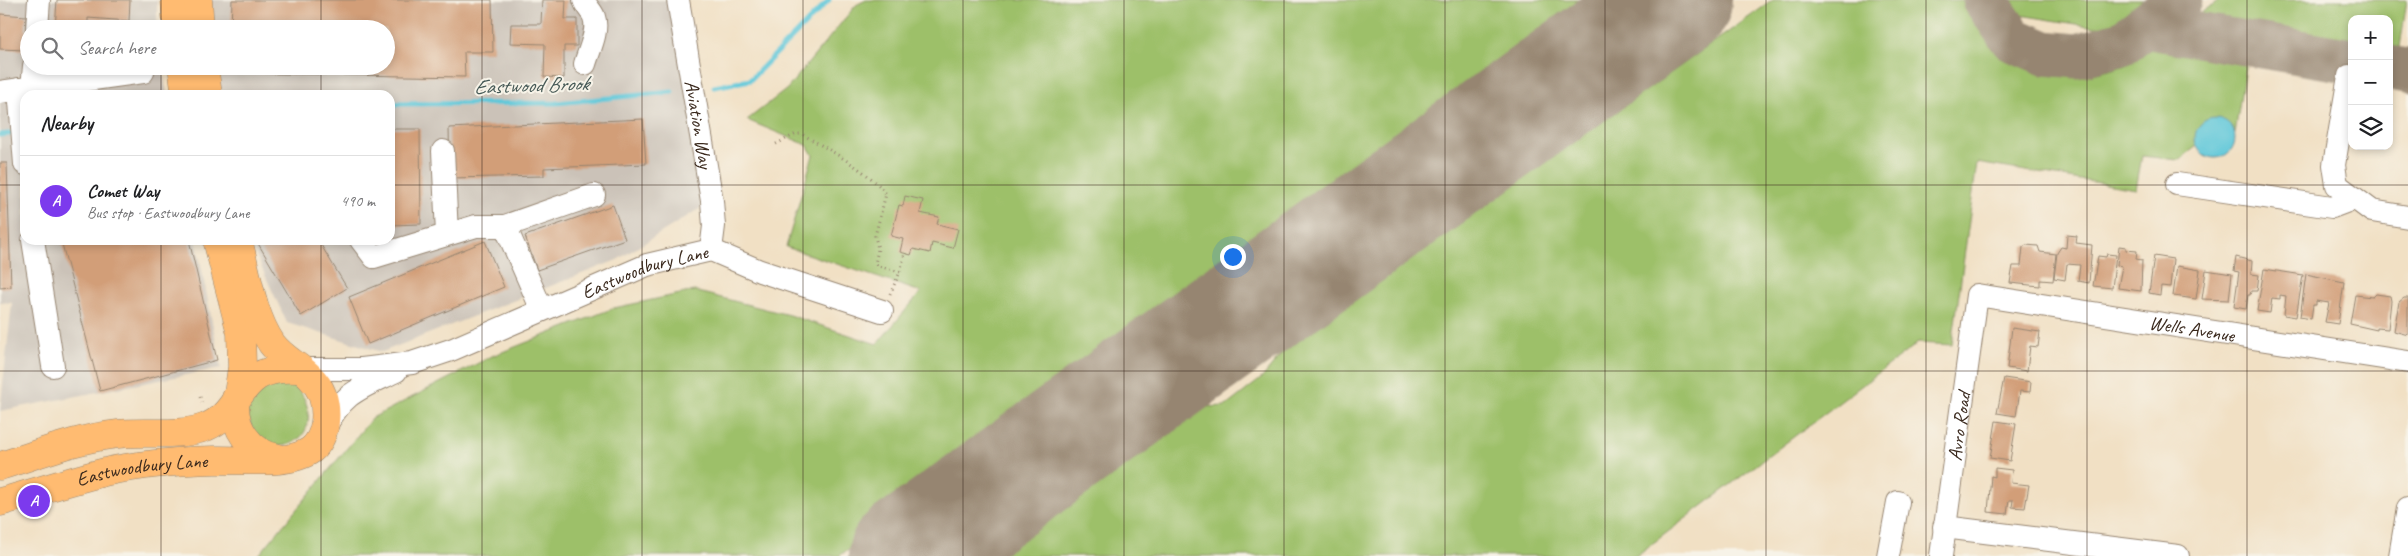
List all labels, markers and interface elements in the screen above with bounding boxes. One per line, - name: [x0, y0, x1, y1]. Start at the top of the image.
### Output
- map controls: [2348, 15, 2393, 150]
- button: +: [2348, 15, 2393, 60]
- search box: [20, 20, 395, 75]
- icon: search: [38, 34, 66, 62]
- text: Search here: [78, 36, 155, 60]
- button: −: [2348, 60, 2393, 105]
- water label: Eastwood Brook: [473, 70, 593, 100]
- street label: Aviation Way: [679, 78, 719, 172]
- button: layers: [2348, 105, 2393, 150]
- text: Nearby: [40, 110, 93, 136]
- text: Comet Way: [87, 179, 159, 203]
- text: A: [52, 191, 60, 211]
- text: 490 m: [341, 191, 375, 211]
- text: Bus stop · Eastwoodbury Lane: [87, 203, 249, 223]
- street label: Eastwoodbury Lane: [578, 238, 712, 304]
- your location: [1220, 244, 1246, 270]
- street label: Wells Avenue: [2148, 309, 2238, 348]
- street label: Avro Road: [1942, 387, 1976, 462]
- street label: Eastwoodbury Lane: [73, 448, 209, 492]
- pin: A: [18, 482, 50, 520]

